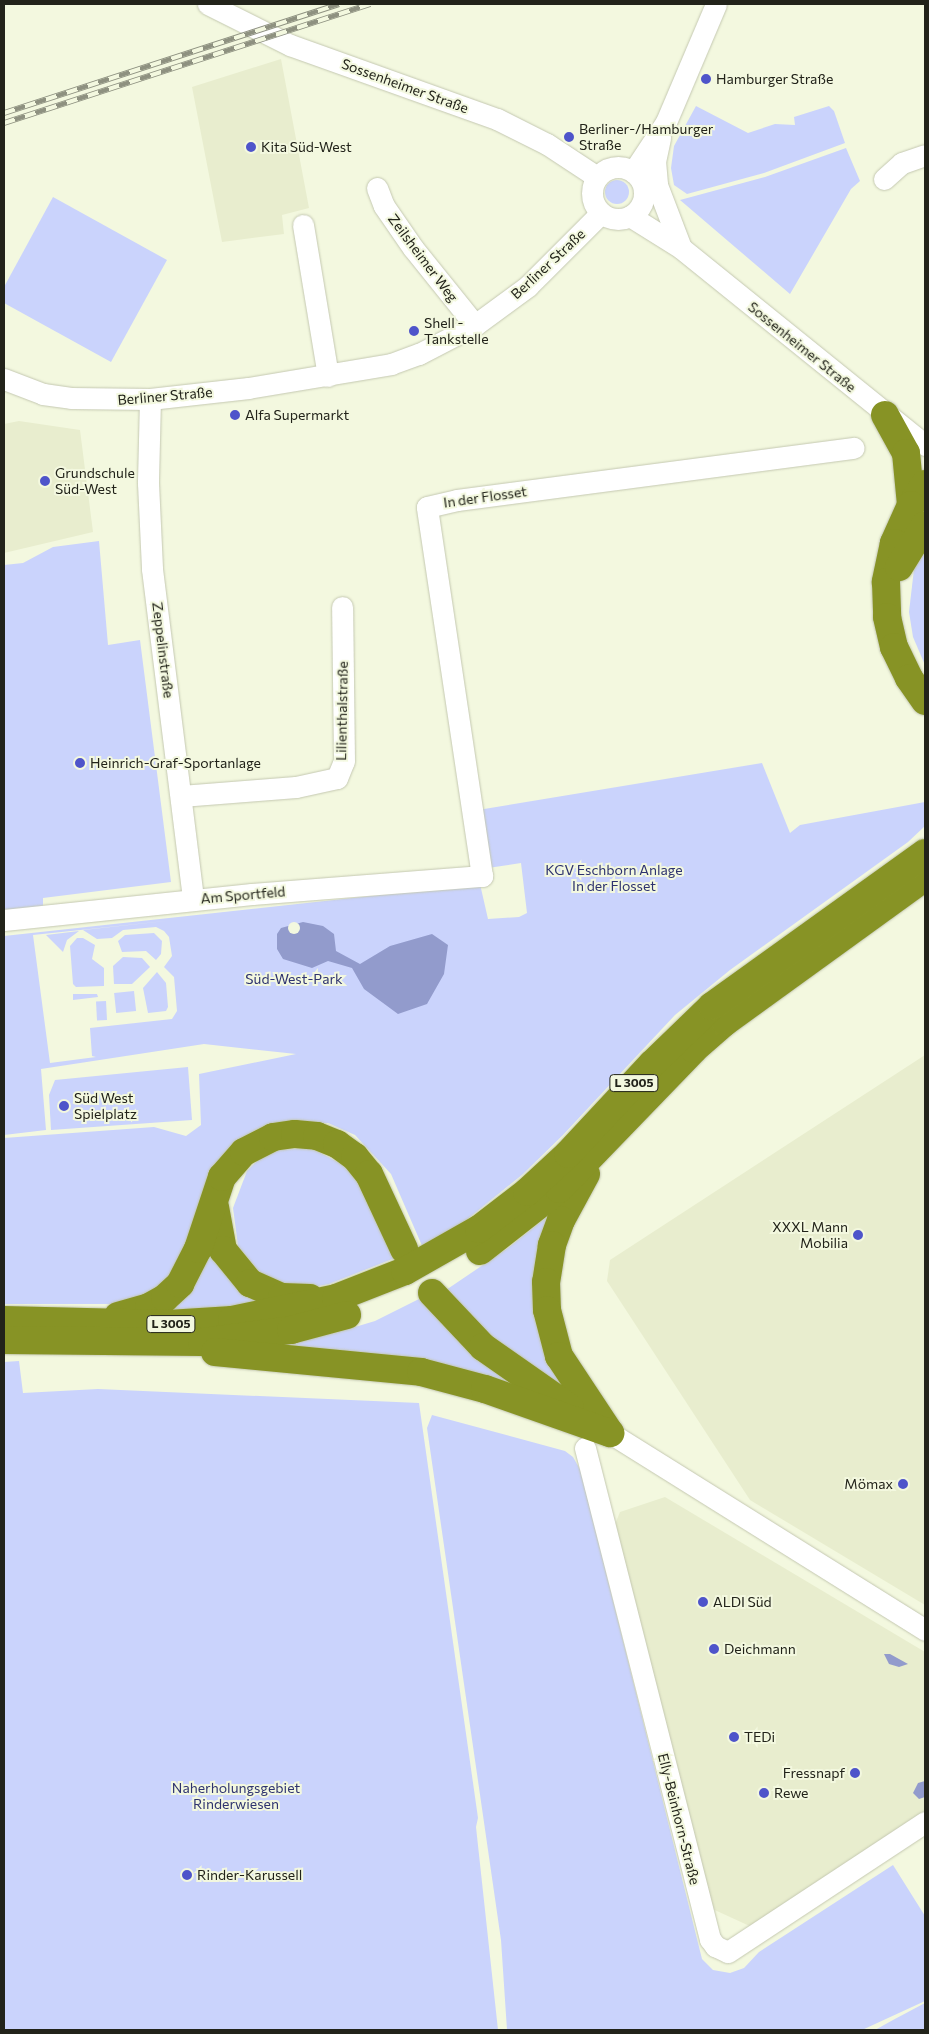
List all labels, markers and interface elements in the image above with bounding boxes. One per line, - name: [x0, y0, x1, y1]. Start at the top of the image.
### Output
- street label: Sossenheimer Straße: [339, 55, 471, 117]
- place label: Hamburger Straße: [716, 71, 833, 87]
- marker: Hamburger Straße: [700, 73, 712, 85]
- place label: Berliner-/Hamburger Straße: [579, 121, 713, 154]
- marker: Berliner-/Hamburger Straße: [563, 131, 575, 143]
- place label: Kita Süd-West: [261, 139, 352, 155]
- marker: Kita Süd-West: [245, 141, 257, 153]
- street label: Zeilsheimer Weg: [385, 211, 461, 305]
- street label: Berliner Straße: [507, 225, 589, 303]
- street label: Sossenheimer Straße: [745, 298, 859, 396]
- place label: Shell - Tankstelle: [424, 315, 489, 348]
- marker: Shell - Tankstelle: [408, 325, 420, 337]
- street label: Berliner Straße: [117, 383, 213, 409]
- place label: Alfa Supermarkt: [245, 407, 349, 423]
- marker: Alfa Supermarkt: [229, 409, 241, 421]
- place label: Grundschule Süd-West: [55, 465, 135, 498]
- marker: Grundschule Süd-West: [39, 475, 51, 487]
- street label: In der Flosset: [442, 483, 528, 511]
- street label: Zeppelinstraße: [149, 601, 177, 699]
- street label: Lilienthalstraße: [333, 661, 351, 761]
- place label: Heinrich-Graf-Sportanlage: [90, 755, 261, 771]
- marker: Heinrich-Graf-Sportanlage: [74, 757, 86, 769]
- park label: KGV Eschborn Anlage In der Flosset: [545, 862, 683, 894]
- street label: Am Sportfeld: [200, 883, 286, 907]
- park label: Süd-West-Park: [245, 971, 343, 987]
- road number: L 3005: [609, 1074, 659, 1092]
- place label: Süd West Spielplatz: [74, 1090, 137, 1122]
- marker: Süd West Spielplatz: [58, 1100, 70, 1112]
- place label: XXXL Mann Mobilia: [772, 1219, 848, 1252]
- marker: XXXL Mann Mobilia: [852, 1229, 864, 1241]
- road number: L 3005: [146, 1315, 196, 1334]
- place label: Mömax: [844, 1476, 893, 1492]
- marker: Mömax: [897, 1478, 909, 1490]
- place label: ALDI Süd: [713, 1594, 772, 1610]
- marker: ALDI Süd: [697, 1596, 709, 1608]
- place label: Deichmann: [724, 1641, 796, 1657]
- marker: Deichmann: [708, 1643, 720, 1655]
- place label: TEDi: [744, 1729, 775, 1745]
- marker: TEDi: [728, 1731, 740, 1743]
- street label: Elly-Beinhorn-Straße: [655, 1751, 703, 1887]
- place label: Fressnapf: [783, 1765, 845, 1781]
- marker: Fressnapf: [849, 1767, 861, 1779]
- park label: Naherholungsgebiet Rinderwiesen: [172, 1780, 300, 1812]
- place label: Rewe: [774, 1785, 808, 1801]
- marker: Rewe: [758, 1787, 770, 1799]
- place label: Rinder-Karussell: [197, 1867, 302, 1883]
- marker: Rinder-Karussell: [181, 1869, 193, 1881]

